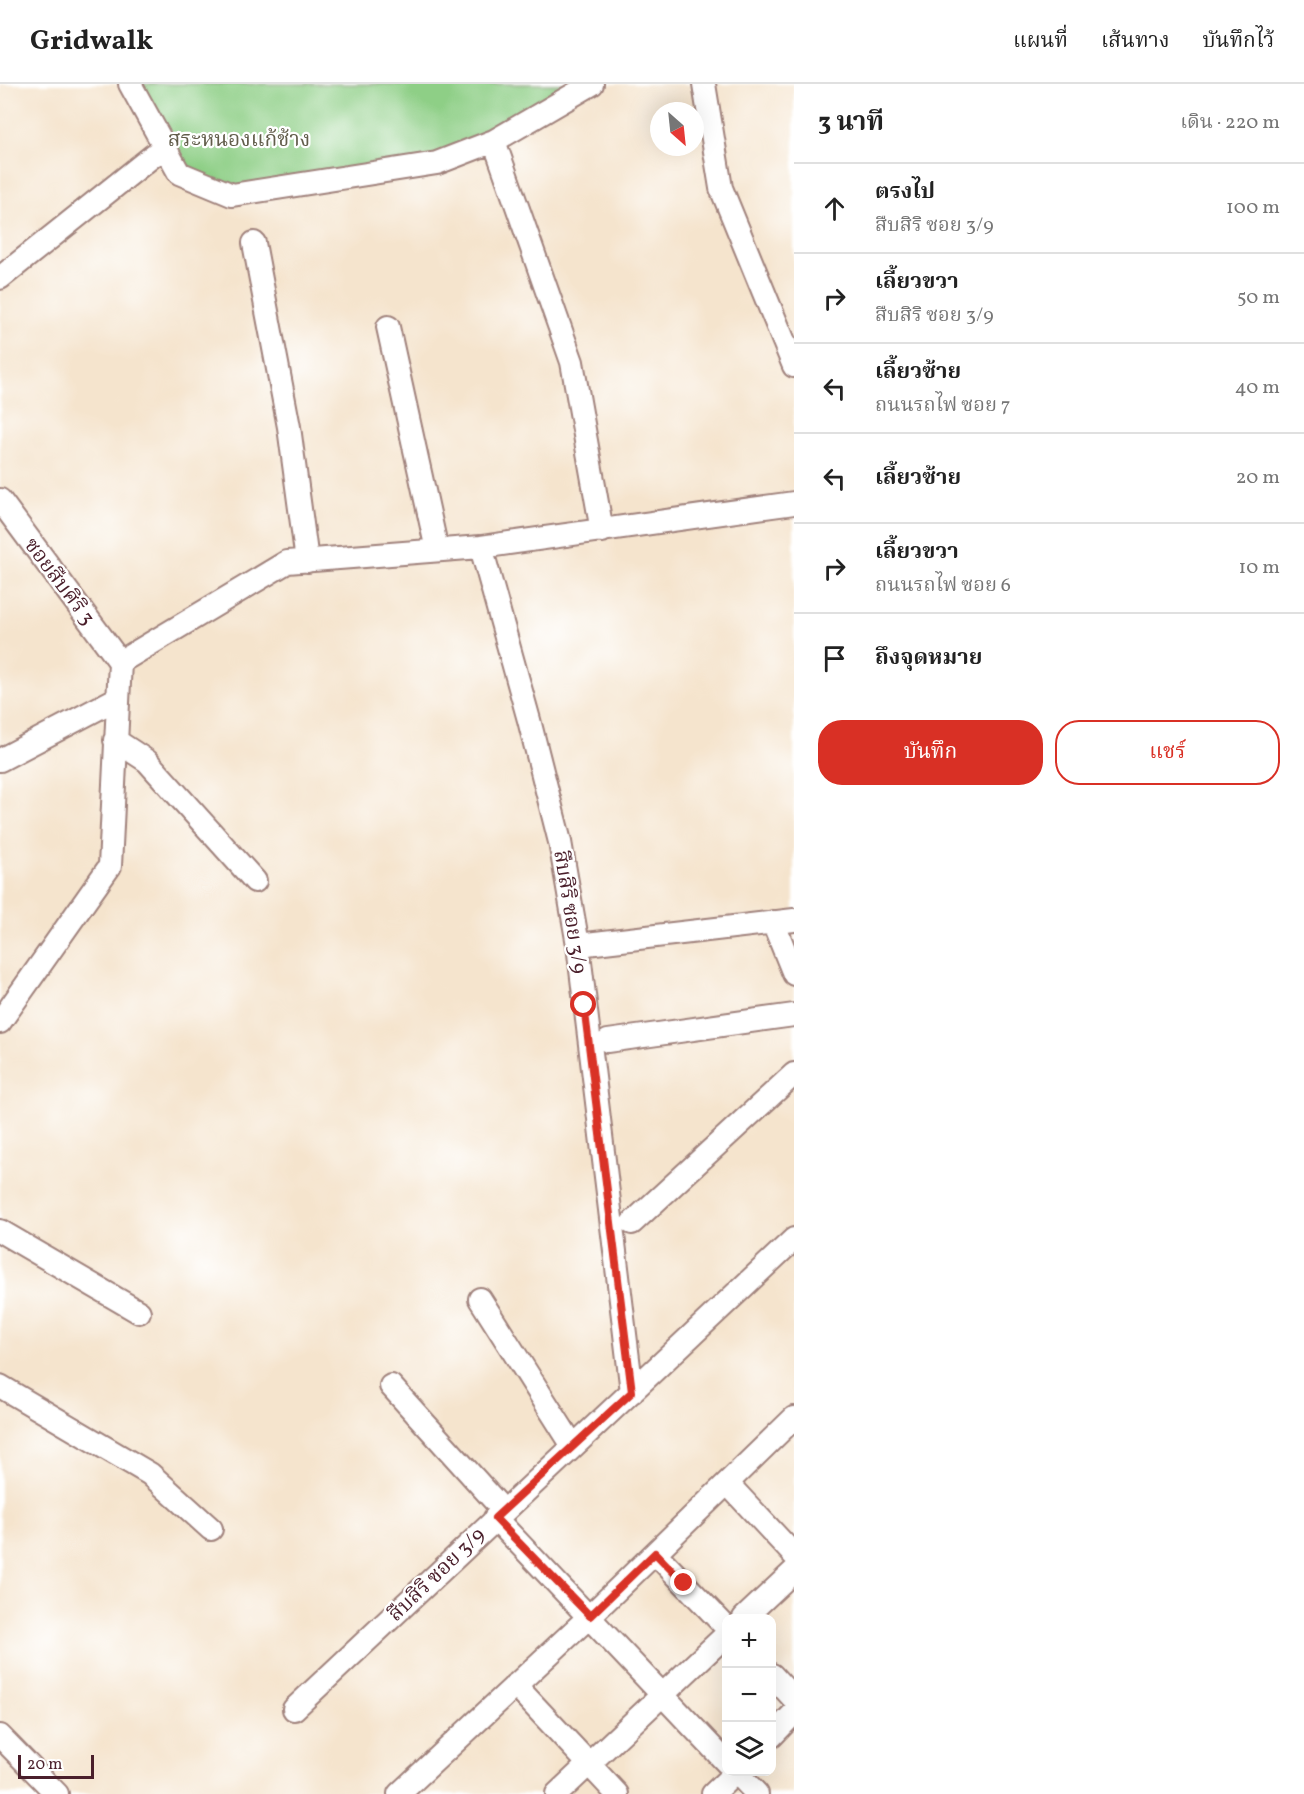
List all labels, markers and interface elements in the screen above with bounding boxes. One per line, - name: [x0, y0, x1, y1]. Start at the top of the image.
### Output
- text: Gridwalk: [30, 22, 153, 61]
- text: แผนที่: [1013, 27, 1068, 56]
- text: เส้นทาง: [1101, 27, 1169, 56]
- text: บันทึกไว้: [1202, 27, 1274, 56]
- north arrow: [650, 102, 704, 156]
- text: 3 นาที: [818, 105, 884, 141]
- text: เดิน · 220 m: [1180, 109, 1280, 137]
- park label: สระหนองแก้ช้าง: [168, 126, 310, 155]
- text: ตรงไป: [875, 177, 935, 208]
- icon: ahead: [818, 192, 851, 225]
- text: 100 m: [1226, 194, 1280, 222]
- text: สืบสิริ ซอย 3/9: [875, 212, 994, 240]
- text: เลี้ยวขวา: [875, 267, 959, 298]
- icon: right: [818, 282, 851, 315]
- text: 50 m: [1237, 284, 1280, 312]
- text: สืบสิริ ซอย 3/9: [875, 302, 994, 330]
- text: เลี้ยวซ้าย: [875, 357, 961, 388]
- icon: left: [818, 372, 851, 405]
- text: 40 m: [1235, 374, 1280, 402]
- text: ถนนรถไฟ ซอย 7: [875, 392, 1011, 420]
- icon: left: [818, 462, 851, 495]
- text: เลี้ยวซ้าย: [875, 463, 961, 494]
- text: 20 m: [1236, 464, 1280, 492]
- street label: ซอยสืบศิริ 3: [16, 532, 101, 632]
- text: เลี้ยวขวา: [875, 537, 959, 568]
- icon: right: [818, 552, 851, 585]
- text: 10 m: [1239, 554, 1280, 582]
- text: ถนนรถไฟ ซอย 6: [875, 572, 1011, 600]
- icon: arrive: [818, 642, 851, 675]
- text: ถึงจุดหมาย: [875, 643, 982, 674]
- button: บันทึก: [818, 720, 1043, 785]
- button: แชร์: [1055, 720, 1280, 785]
- street label: สืบสิริ ซอย 3/9: [545, 848, 594, 976]
- route start: [570, 991, 596, 1017]
- street label: สืบสิริ ซอย 3/9: [382, 1521, 492, 1629]
- route end: [670, 1569, 696, 1595]
- map controls: [722, 1614, 776, 1776]
- button: +: [722, 1614, 776, 1668]
- button: −: [722, 1668, 776, 1722]
- button: layers: [722, 1722, 776, 1776]
- scale bar: [18, 1752, 94, 1780]
- text: 20 m: [27, 1754, 62, 1776]

